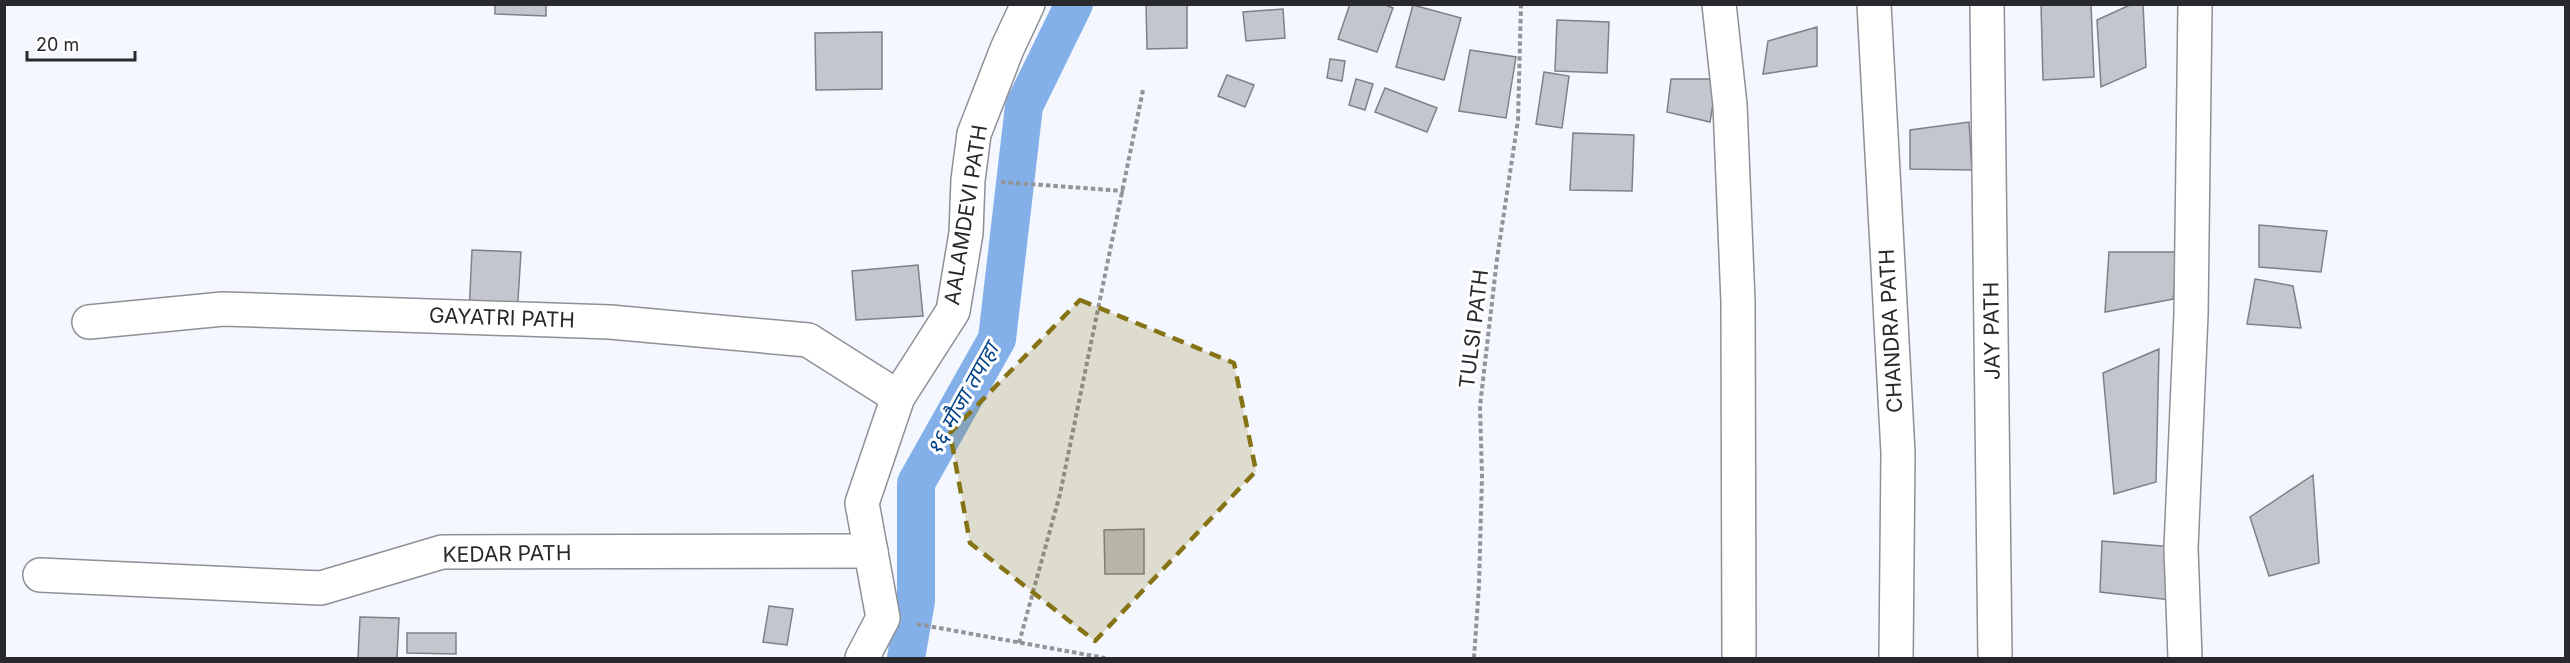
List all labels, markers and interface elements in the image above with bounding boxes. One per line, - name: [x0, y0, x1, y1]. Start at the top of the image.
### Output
- scale bar: [27, 24, 135, 62]
- text: 20 m: [36, 34, 79, 55]
- street label: AALAMDEVI PATH: [939, 123, 992, 307]
- street label: CHANDRA PATH: [1874, 248, 1907, 414]
- street label: TULSI PATH: [1454, 268, 1493, 390]
- street label: JAY PATH: [1978, 282, 2005, 380]
- street label: GAYATRI PATH: [429, 302, 575, 333]
- water label: १६ मौजा तपाहा: [921, 335, 1006, 460]
- street label: KEDAR PATH: [442, 540, 572, 567]

